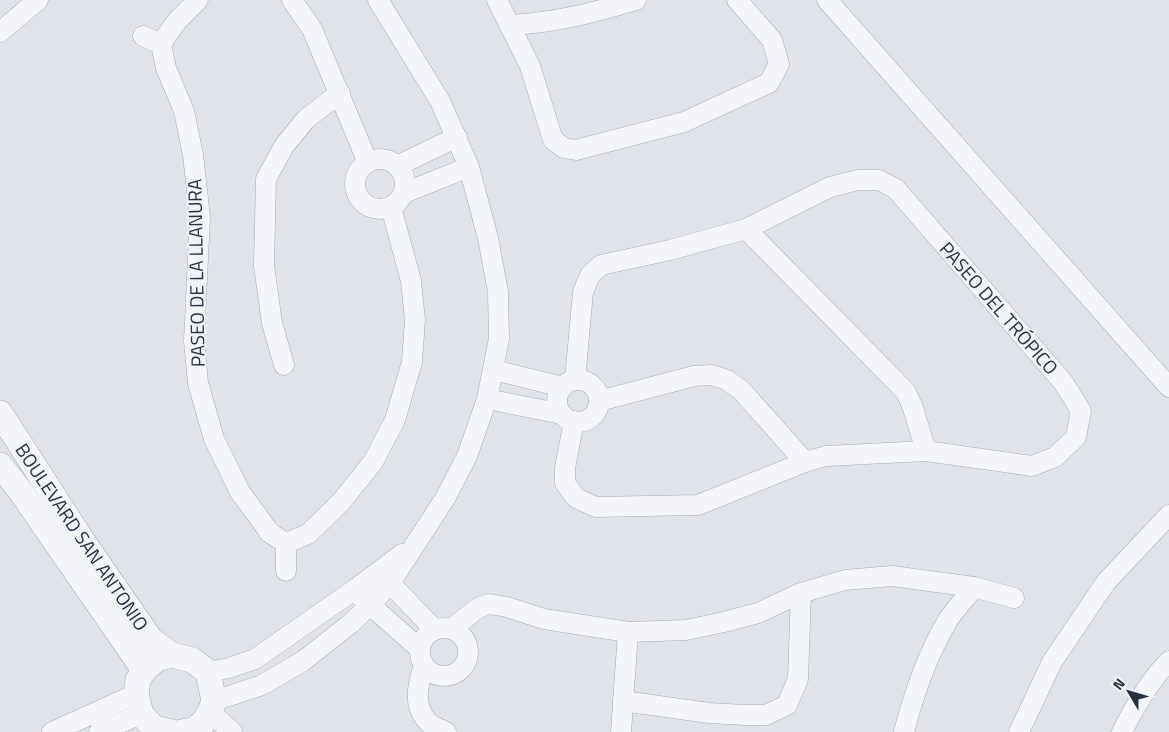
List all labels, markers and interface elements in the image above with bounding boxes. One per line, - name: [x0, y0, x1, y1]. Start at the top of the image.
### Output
- street label: PASEO DE LA LLANURA: [179, 179, 212, 367]
- street label: PASEO DEL TRÓPICO: [933, 235, 1065, 381]
- street label: BOULEVARD SAN ANTONIO: [9, 437, 156, 636]
- north arrow: [1104, 667, 1154, 717]
- text: N: [1107, 673, 1130, 694]

